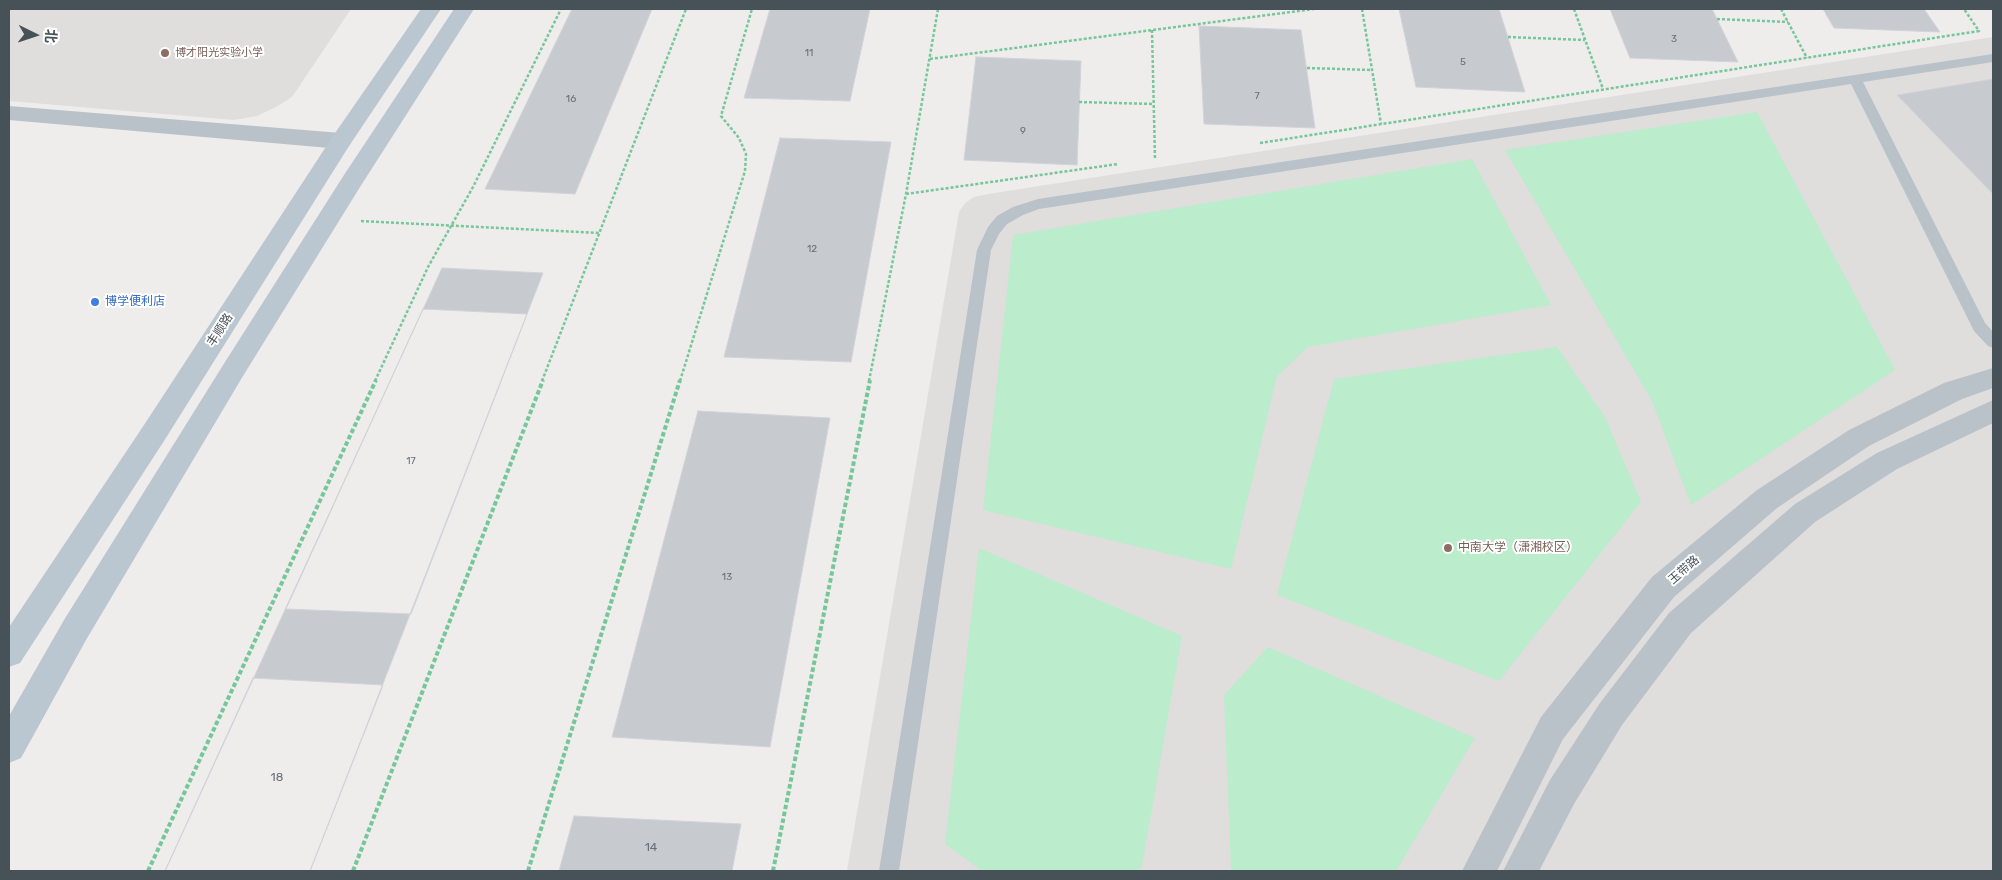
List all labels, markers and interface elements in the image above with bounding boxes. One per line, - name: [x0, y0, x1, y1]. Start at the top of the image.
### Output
- north arrow: [10, 10, 60, 60]
- text: 北: [41, 29, 59, 44]
- house number: 3: [1671, 33, 1677, 45]
- place label: 博才阳光实验小学: [175, 46, 263, 60]
- marker: 博才阳光实验小学: [159, 47, 171, 59]
- house number: 11: [805, 47, 813, 59]
- house number: 5: [1460, 56, 1466, 68]
- house number: 7: [1254, 90, 1260, 102]
- house number: 16: [566, 93, 576, 105]
- house number: 9: [1020, 125, 1026, 137]
- house number: 12: [807, 243, 817, 255]
- place label: 博学便利店: [105, 295, 165, 309]
- marker: 博学便利店: [89, 296, 101, 308]
- street label: 丰顺路: [204, 311, 236, 349]
- house number: 17: [406, 455, 416, 467]
- place label: 中南大学（潇湘校区）: [1458, 541, 1578, 555]
- marker: 中南大学（潇湘校区）: [1442, 542, 1454, 554]
- street label: 玉带路: [1666, 553, 1702, 587]
- house number: 13: [722, 571, 732, 583]
- house number: 18: [271, 771, 283, 785]
- house number: 14: [645, 841, 657, 855]

